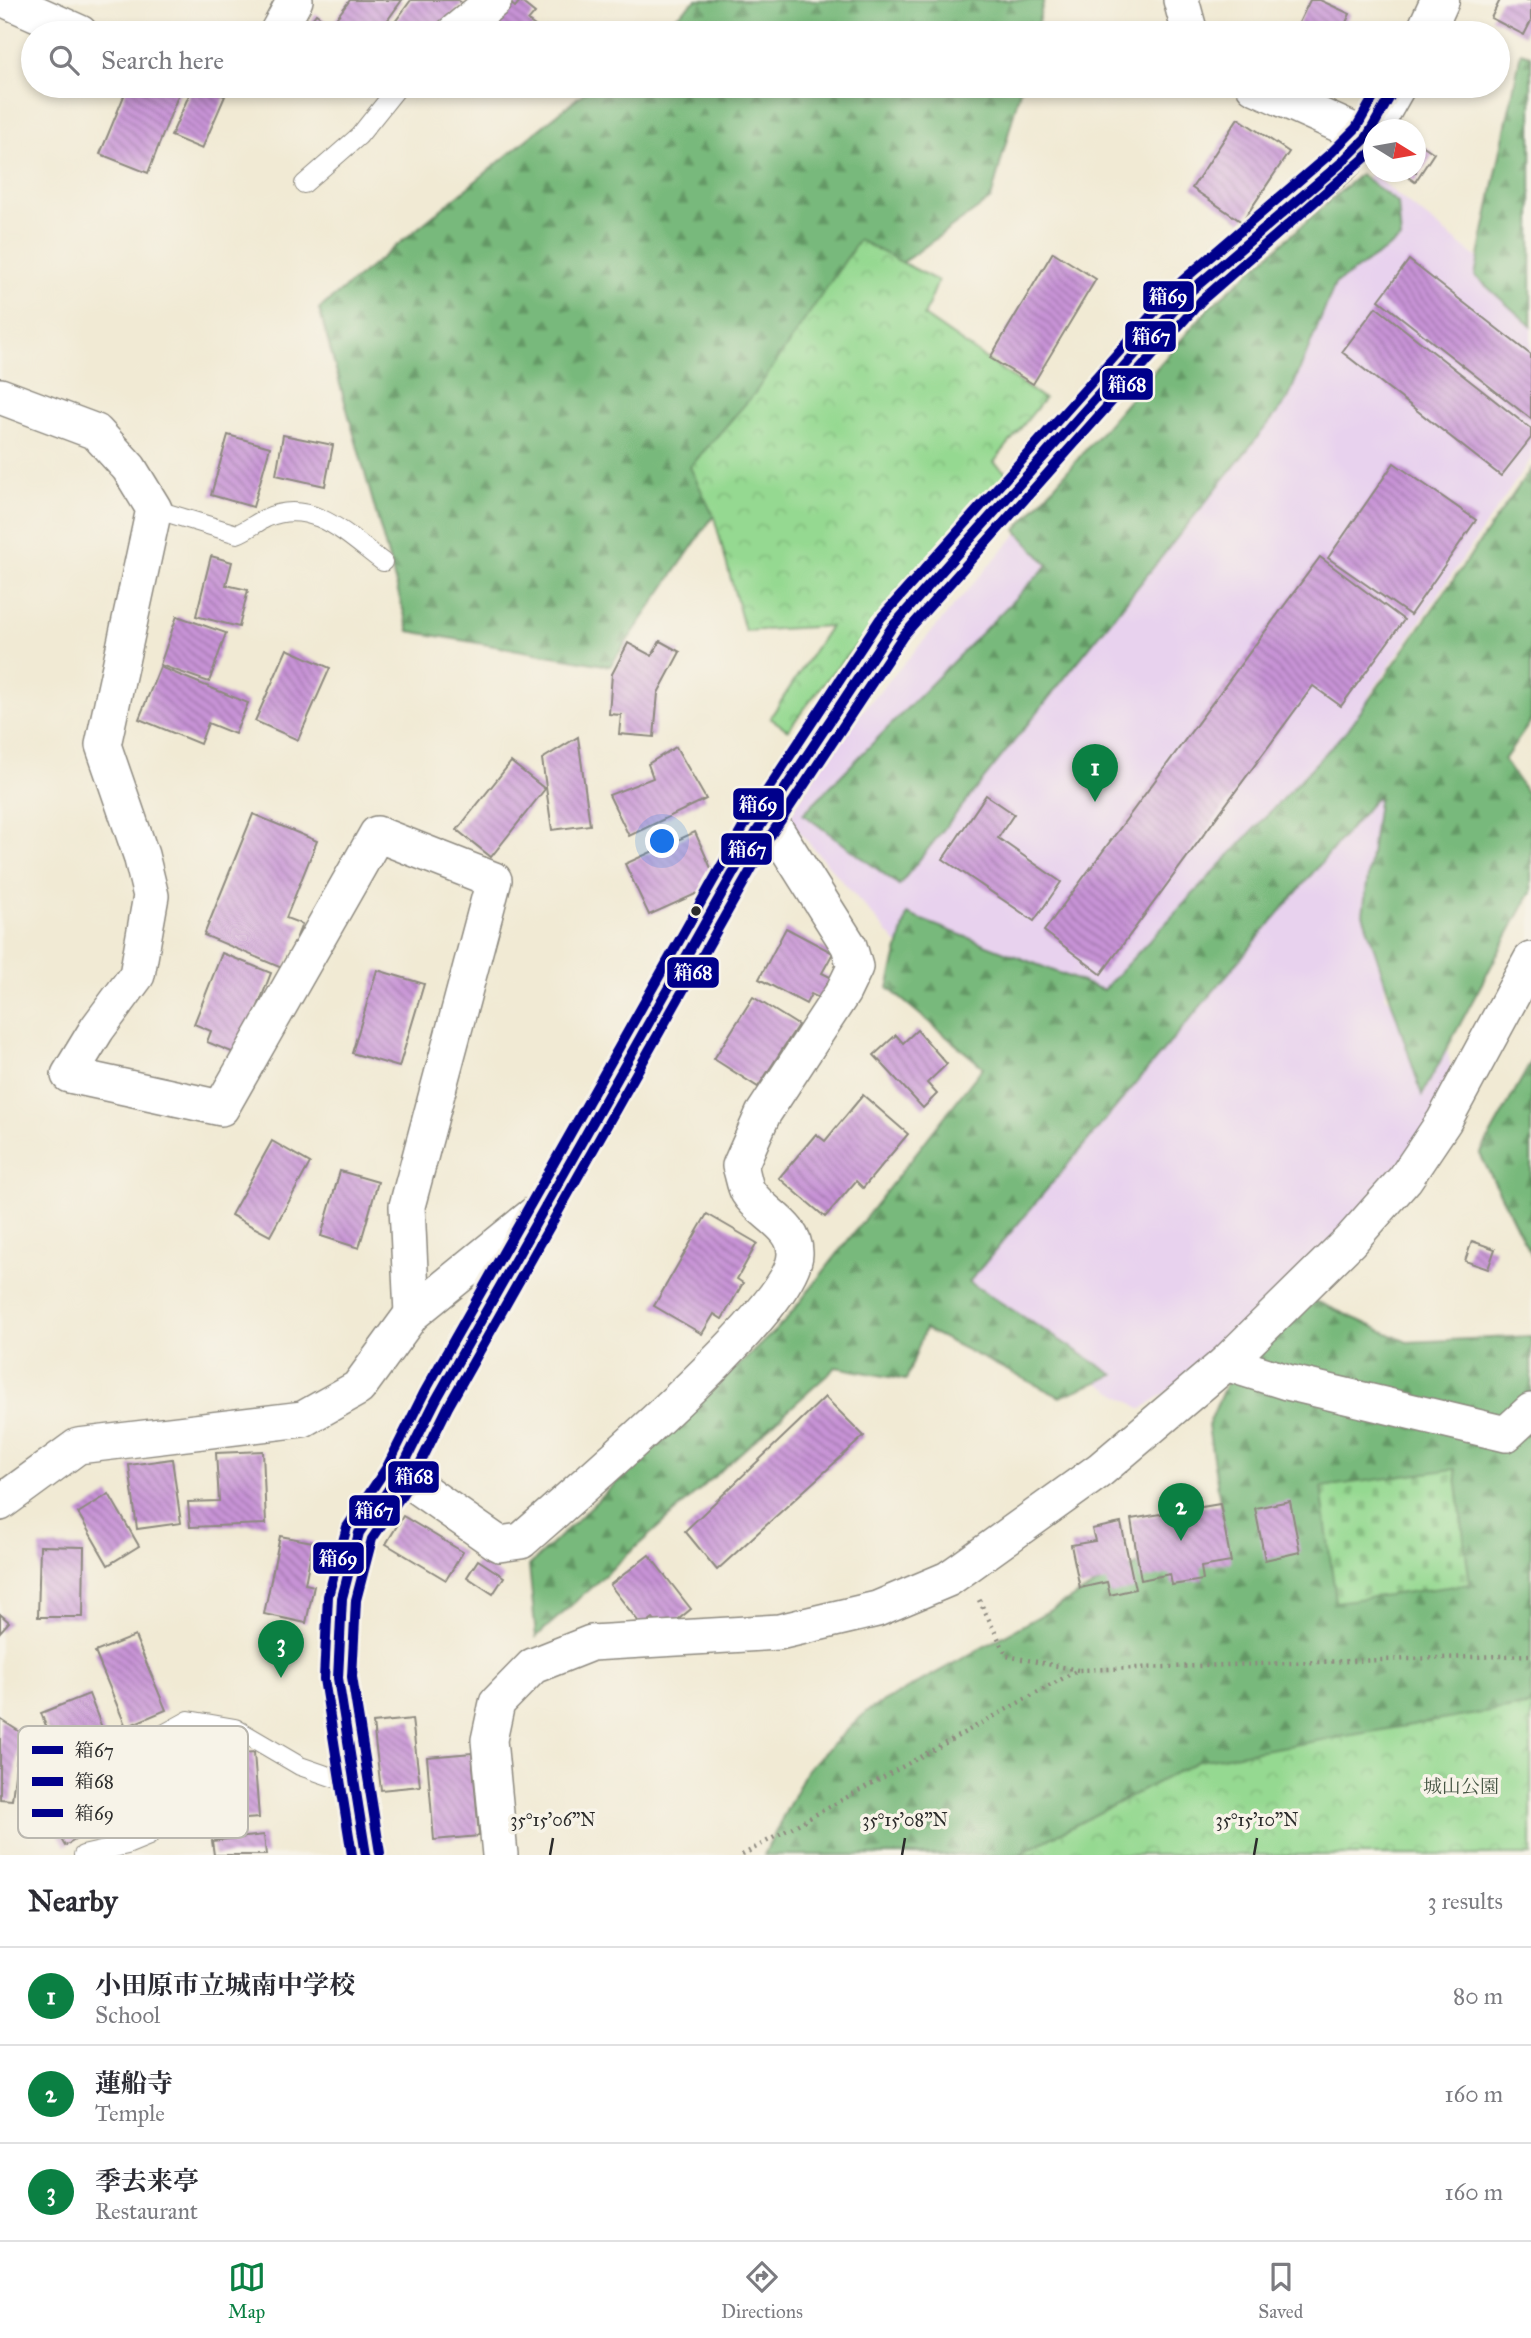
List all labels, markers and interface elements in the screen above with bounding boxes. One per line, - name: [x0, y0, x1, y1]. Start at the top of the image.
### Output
- search box: [21, 21, 1510, 98]
- icon: search: [45, 41, 83, 79]
- text: Search here: [101, 44, 224, 76]
- north arrow: [1363, 119, 1426, 182]
- line badge: 箱69: [1142, 280, 1195, 313]
- text: 箱69: [1149, 285, 1187, 309]
- line badge: 箱67: [1124, 320, 1177, 353]
- text: 箱67: [1132, 325, 1170, 348]
- line badge: 箱68: [1101, 367, 1154, 401]
- text: 箱68: [1108, 373, 1146, 396]
- pin: 1: [1072, 744, 1118, 802]
- line badge: 箱69: [732, 787, 785, 821]
- text: 箱69: [739, 793, 777, 817]
- your location: [645, 824, 679, 858]
- line badge: 箱67: [720, 832, 773, 866]
- text: 箱67: [728, 838, 766, 861]
- unlabelled marker: [689, 904, 703, 918]
- line badge: 箱68: [666, 956, 720, 989]
- text: 箱68: [674, 961, 712, 984]
- line badge: 箱68: [387, 1460, 440, 1494]
- text: 箱68: [395, 1465, 433, 1488]
- pin: 2: [1158, 1483, 1204, 1541]
- line badge: 箱67: [348, 1494, 401, 1527]
- text: 箱67: [355, 1499, 393, 1522]
- line badge: 箱69: [312, 1541, 365, 1575]
- text: 箱69: [319, 1547, 357, 1571]
- pin: 3: [258, 1620, 304, 1678]
- legend: [18, 1726, 248, 1838]
- text: 箱67: [75, 1739, 114, 1762]
- text: 箱68: [75, 1770, 114, 1793]
- park label: 城山公園: [1423, 1775, 1499, 1798]
- text: 箱69: [75, 1802, 114, 1825]
- text: 35°15'06"N: [510, 1809, 596, 1831]
- text: 35°15'08"N: [862, 1809, 948, 1831]
- text: 35°15'10"N: [1215, 1809, 1299, 1831]
- text: Nearby: [28, 1883, 118, 1919]
- text: 3 results: [1427, 1887, 1503, 1915]
- text: 小田原市立城南中学校: [95, 1969, 355, 2001]
- text: 1: [46, 1982, 56, 2010]
- text: 80 m: [1453, 1982, 1503, 2010]
- text: School: [95, 2001, 160, 2029]
- text: 蓮船寺: [95, 2067, 173, 2099]
- text: 2: [45, 2080, 57, 2108]
- text: 160 m: [1445, 2080, 1503, 2108]
- text: Temple: [95, 2099, 165, 2127]
- text: 季去来亭: [95, 2165, 199, 2197]
- text: 3: [46, 2178, 56, 2206]
- text: 160 m: [1445, 2178, 1503, 2206]
- text: Restaurant: [95, 2197, 198, 2225]
- tab: Map: [228, 2258, 266, 2323]
- tab: Directions: [721, 2258, 803, 2323]
- tab: Saved: [1258, 2258, 1303, 2323]

